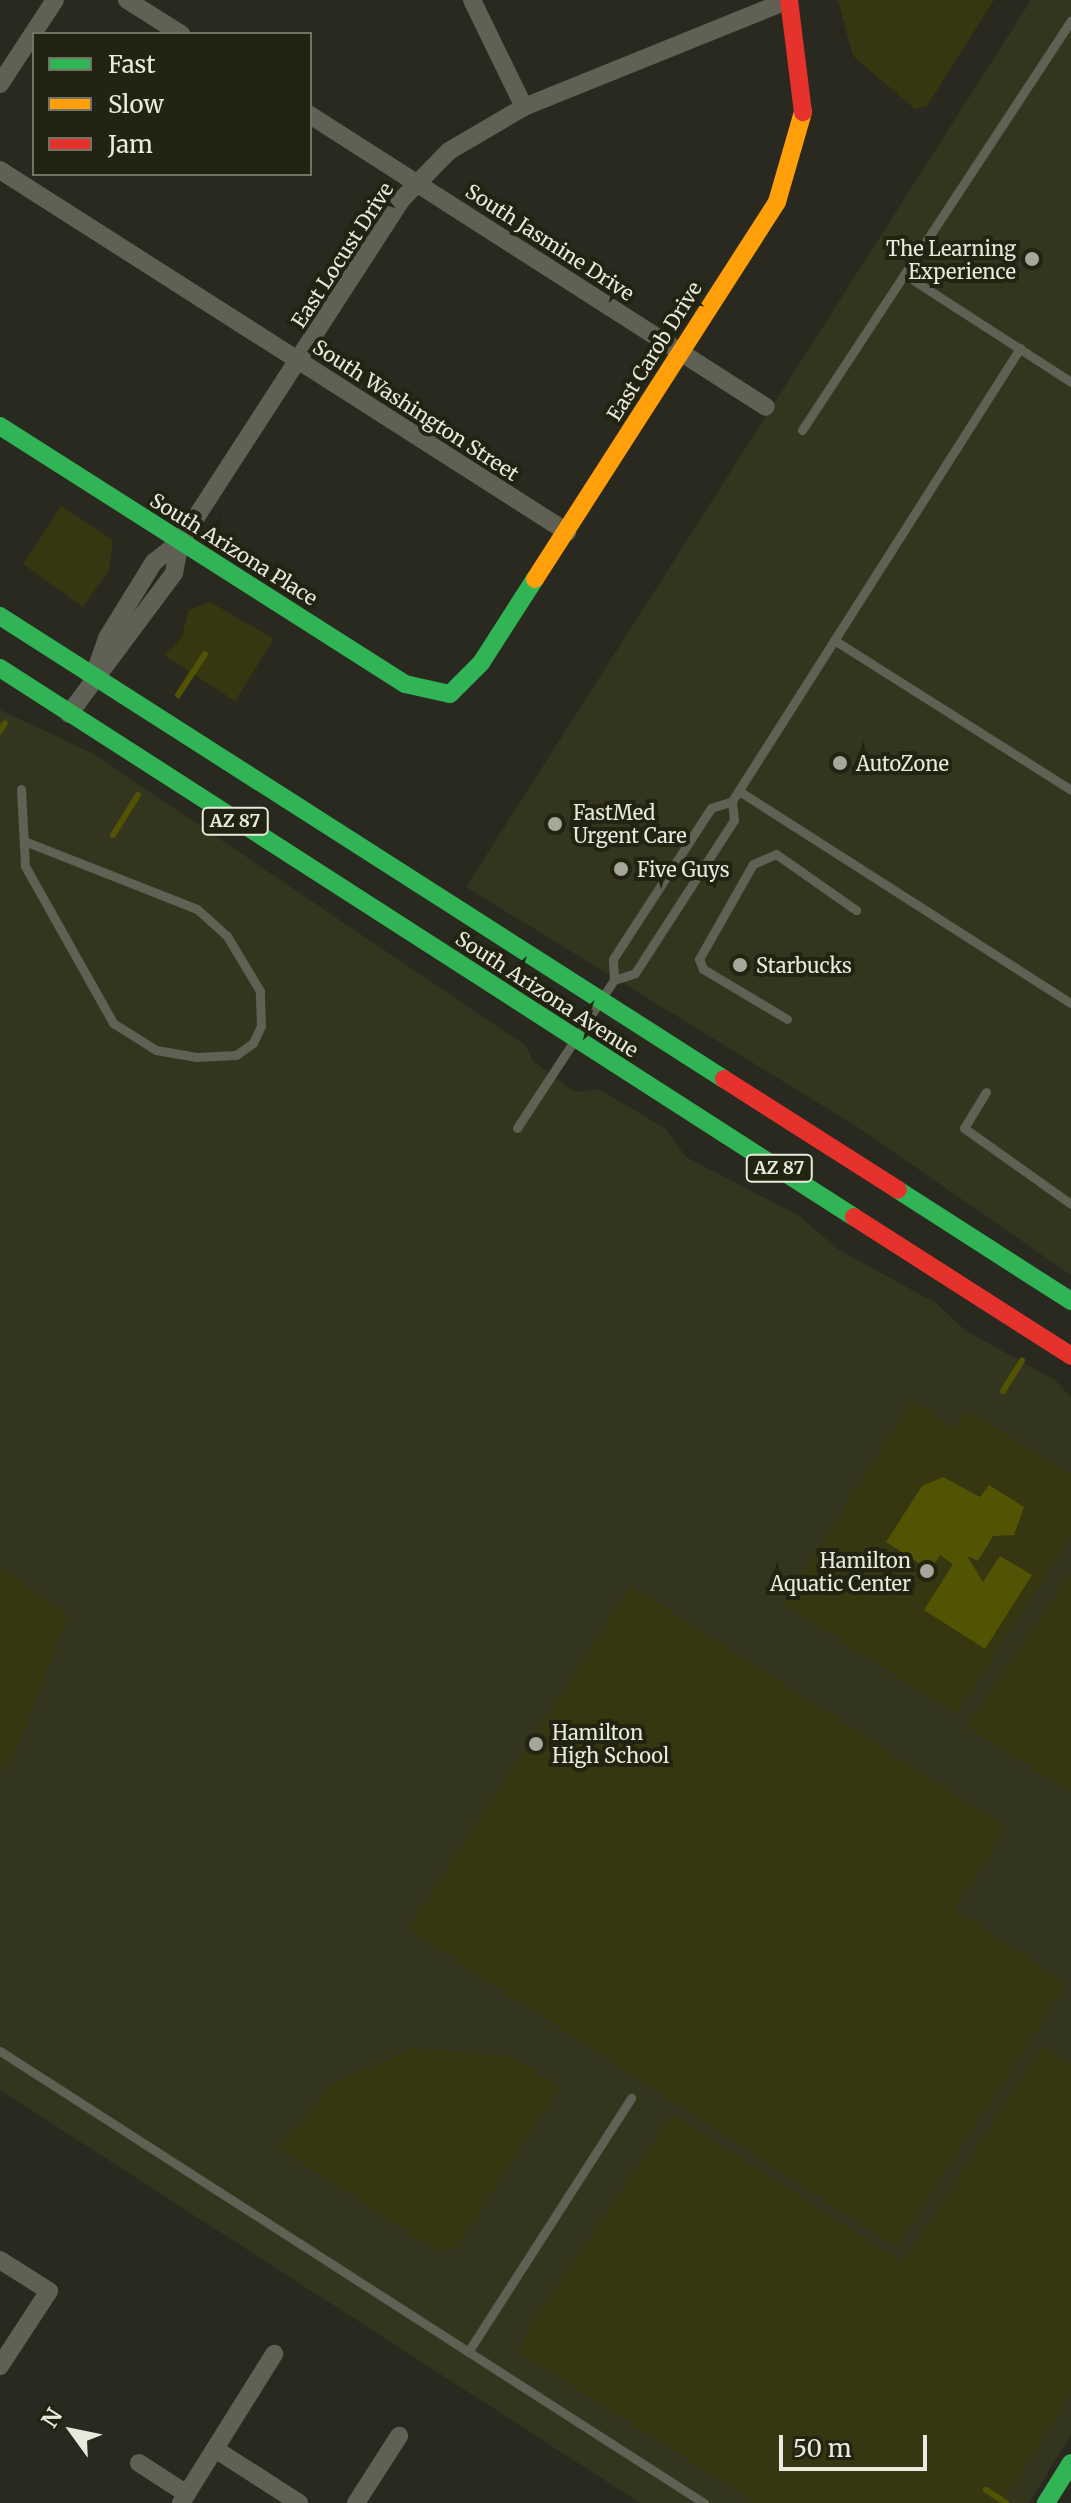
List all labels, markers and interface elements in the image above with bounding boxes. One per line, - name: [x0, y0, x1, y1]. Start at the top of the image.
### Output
- legend: [32, 32, 312, 176]
- text: Fast: [108, 49, 156, 80]
- text: Slow: [108, 89, 164, 120]
- text: Jam: [108, 129, 153, 160]
- street label: East Locust Drive: [286, 178, 398, 332]
- street label: South Jasmine Drive: [461, 179, 639, 305]
- place label: The Learning Experience: [886, 236, 1016, 283]
- marker: The Learning Experience: [1023, 250, 1041, 268]
- street label: East Carob Drive: [602, 277, 706, 425]
- street label: South Washington Street: [309, 334, 523, 486]
- street label: South Arizona Place: [146, 488, 322, 610]
- place label: AutoZone: [856, 751, 949, 775]
- marker: AutoZone: [831, 754, 849, 772]
- place label: FastMed Urgent Care: [573, 800, 687, 847]
- road number: AZ 87: [201, 807, 269, 835]
- marker: FastMed Urgent Care: [544, 813, 566, 835]
- place label: Five Guys: [637, 857, 730, 881]
- marker: Five Guys: [612, 860, 630, 878]
- street label: South Arizona Avenue: [451, 926, 643, 1062]
- place label: Starbucks: [756, 953, 852, 977]
- marker: Starbucks: [731, 956, 749, 974]
- road number: AZ 87: [745, 1154, 813, 1182]
- place label: Hamilton Aquatic Center: [770, 1548, 911, 1595]
- marker: Hamilton Aquatic Center: [918, 1562, 936, 1580]
- place label: Hamilton High School: [552, 1720, 669, 1767]
- marker: Hamilton High School: [527, 1735, 545, 1753]
- north arrow: [32, 2391, 112, 2471]
- text: N: [35, 2403, 68, 2433]
- scale bar: [783, 2419, 931, 2469]
- text: 50 m: [793, 2433, 852, 2464]

